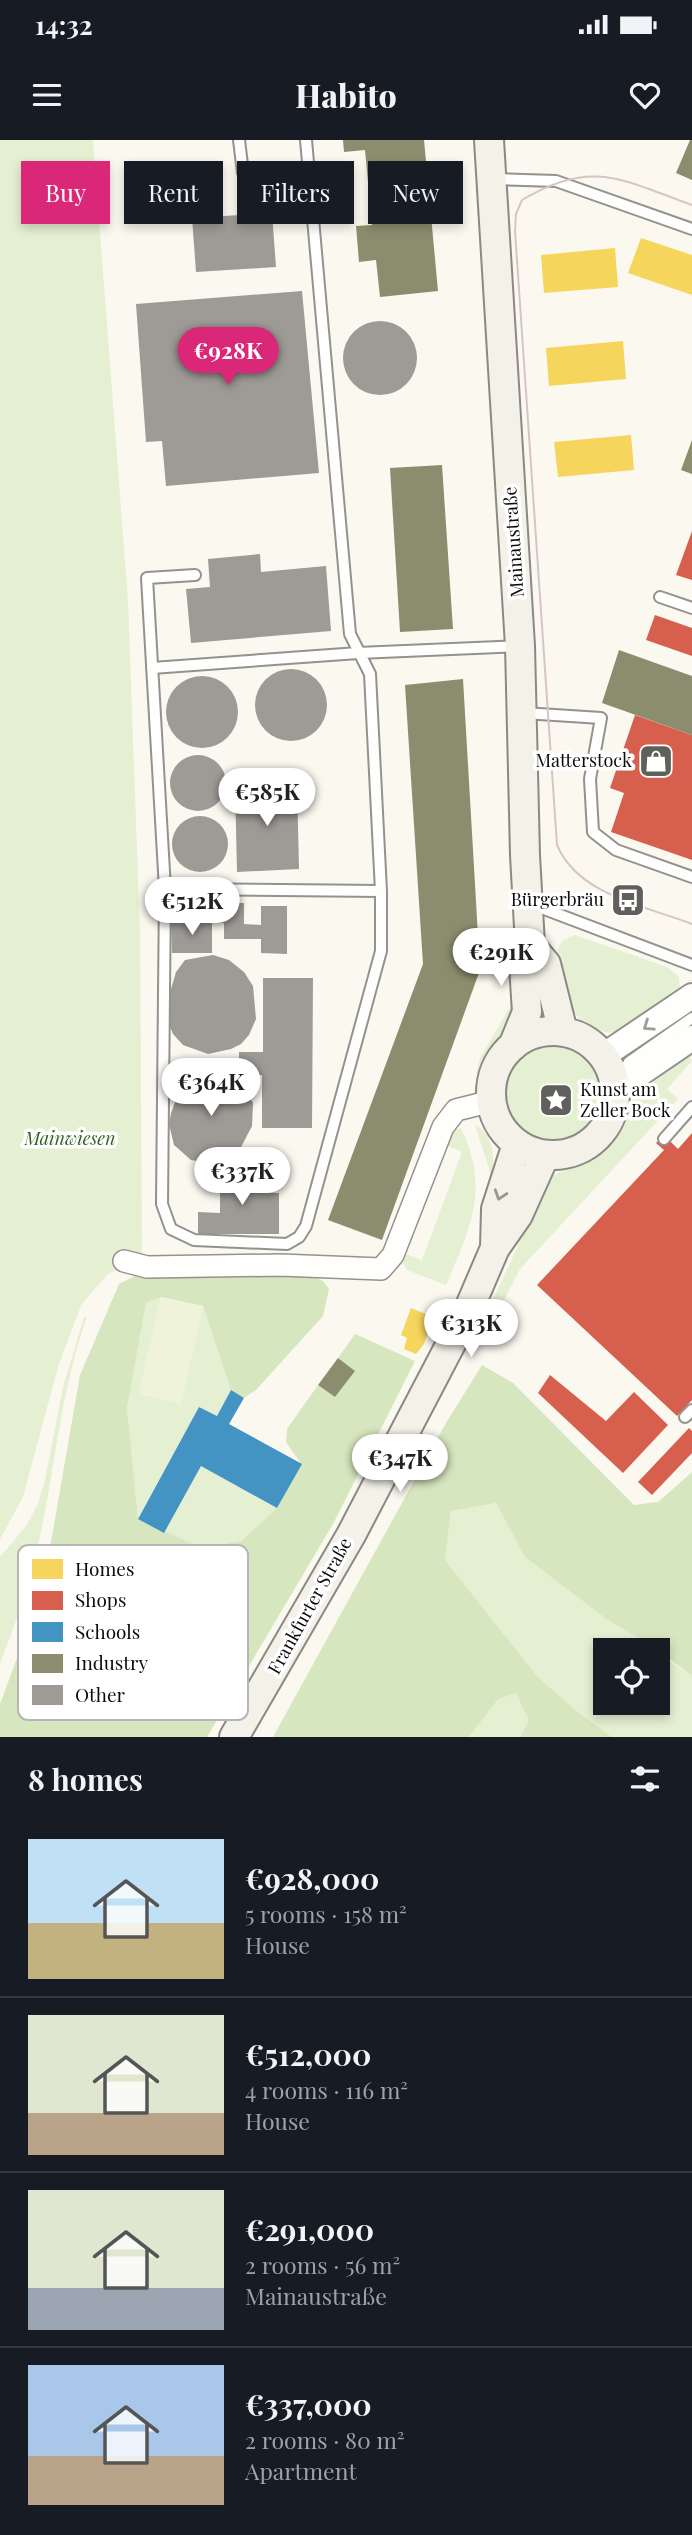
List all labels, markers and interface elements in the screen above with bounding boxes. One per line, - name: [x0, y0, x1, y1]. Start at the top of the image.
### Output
- text: 14:32: [35, 7, 93, 42]
- text: Habito: [295, 73, 397, 116]
- icon: menu: [28, 76, 66, 114]
- icon: heart: [626, 76, 664, 114]
- chip: Buy: [21, 161, 110, 224]
- chip: Rent: [124, 161, 223, 224]
- chip: Filters: [237, 161, 354, 224]
- chip: New: [368, 161, 463, 224]
- pin: €928K: [179, 328, 277, 387]
- text: €928K: [194, 334, 262, 365]
- street label: Mainaustraße: [497, 486, 529, 598]
- shop icon: Matterstock: [637, 742, 675, 780]
- place label: Matterstock: [535, 748, 632, 772]
- pin: €585K: [218, 768, 316, 828]
- text: €585K: [234, 775, 300, 806]
- pin: €512K: [143, 878, 241, 937]
- bus stop icon: Bürgerbräu: [609, 881, 647, 919]
- text: €512K: [161, 884, 223, 915]
- place label: Bürgerbräu: [511, 887, 605, 911]
- pin: €291K: [452, 928, 550, 988]
- text: €291K: [469, 935, 533, 966]
- one-way arrow: [642, 1018, 655, 1031]
- pin: €364K: [162, 1058, 260, 1118]
- text: €364K: [178, 1065, 245, 1096]
- place label: Kunst am Zeller Bock: [580, 1077, 671, 1122]
- place icon: Kunst am Zeller Bock: [537, 1081, 575, 1119]
- park label: Mainwiesen: [24, 1126, 115, 1150]
- pin: €337K: [193, 1147, 291, 1207]
- text: €337K: [210, 1154, 274, 1185]
- one-way arrow: [494, 1189, 509, 1201]
- pin: €313K: [422, 1300, 520, 1359]
- text: €313K: [440, 1306, 502, 1337]
- pin: €347K: [351, 1434, 449, 1494]
- text: €347K: [368, 1441, 432, 1472]
- street label: Frankfurter Straße: [262, 1533, 357, 1678]
- legend: [18, 1545, 248, 1720]
- text: Homes: [75, 1555, 134, 1581]
- text: Shops: [75, 1586, 126, 1612]
- text: Schools: [75, 1618, 140, 1644]
- map controls: [593, 1638, 670, 1715]
- button: locate: [593, 1638, 670, 1715]
- text: Industry: [75, 1649, 149, 1675]
- text: Other: [75, 1681, 126, 1707]
- text: 8 homes: [28, 1759, 143, 1799]
- icon: filters: [626, 1760, 664, 1798]
- text: €928,000: [245, 1858, 379, 1898]
- icon: home: [84, 1867, 168, 1951]
- text: 5 rooms · 158 m²: [245, 1898, 407, 1929]
- text: House: [245, 1929, 310, 1960]
- text: €512,000: [245, 2034, 371, 2074]
- icon: home: [84, 2043, 168, 2127]
- text: 4 rooms · 116 m²: [245, 2074, 408, 2105]
- text: House: [245, 2105, 310, 2136]
- text: €291,000: [245, 2209, 374, 2249]
- icon: home: [84, 2218, 168, 2302]
- text: 2 rooms · 56 m²: [245, 2249, 400, 2280]
- text: Mainaustraße: [245, 2280, 387, 2311]
- text: €337,000: [245, 2384, 372, 2424]
- icon: home: [84, 2393, 168, 2477]
- text: 2 rooms · 80 m²: [245, 2424, 405, 2455]
- text: Apartment: [245, 2455, 357, 2486]

